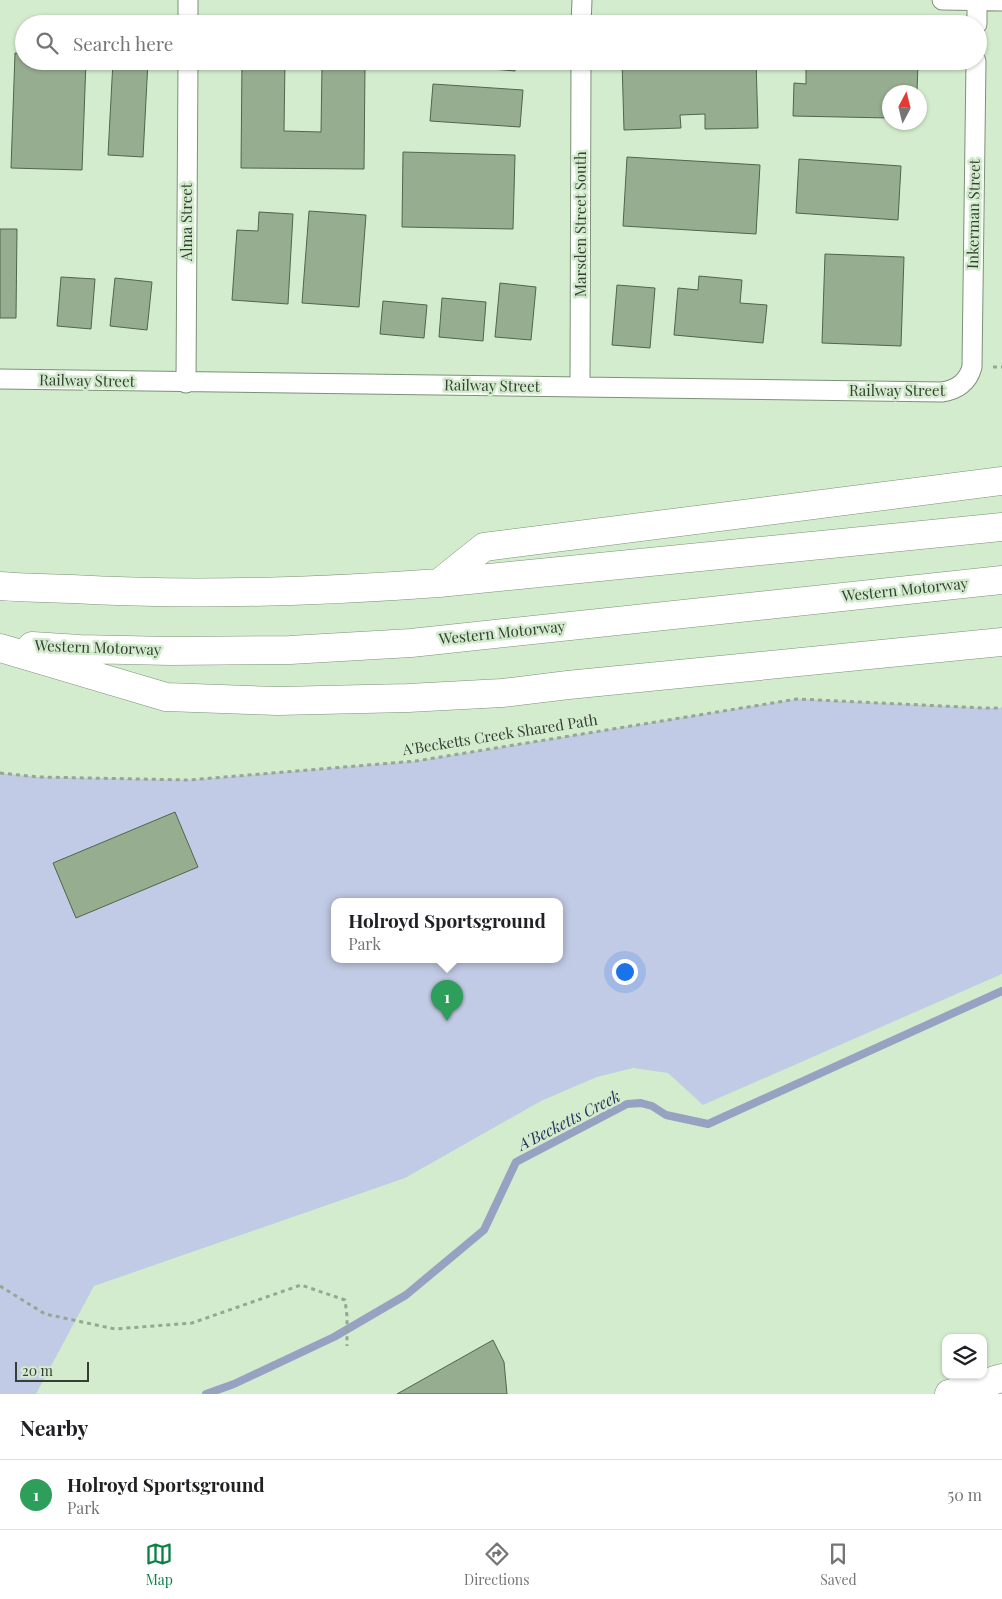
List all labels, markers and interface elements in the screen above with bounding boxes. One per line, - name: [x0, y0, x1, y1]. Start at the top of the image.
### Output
- search box: [15, 15, 987, 70]
- icon: search: [33, 29, 61, 57]
- text: Search here: [73, 30, 173, 56]
- north arrow: [882, 85, 927, 130]
- street label: Marsden Street South: [570, 151, 590, 297]
- street label: Inkerman Street: [962, 158, 984, 269]
- street label: Alma Street: [176, 182, 196, 262]
- street label: Railway Street: [39, 369, 136, 391]
- street label: Railway Street: [444, 374, 541, 396]
- street label: Railway Street: [849, 380, 946, 400]
- street label: Western Motorway: [840, 572, 969, 606]
- street label: Western Motorway: [437, 615, 566, 649]
- street label: Western Motorway: [33, 635, 162, 659]
- street label: A'Becketts Creek Shared Path: [400, 709, 599, 759]
- popup: [331, 898, 563, 963]
- text: Holroyd Sportsground: [348, 907, 546, 933]
- text: Park: [348, 933, 381, 954]
- your location: [612, 959, 638, 985]
- pin: 1: [431, 980, 463, 1021]
- water label: A'Becketts Creek: [512, 1085, 623, 1155]
- map controls: [942, 1334, 987, 1379]
- button: layers: [942, 1334, 987, 1379]
- scale bar: [15, 1359, 89, 1382]
- text: 20 m: [22, 1361, 53, 1380]
- text: Nearby: [20, 1413, 89, 1441]
- text: Holroyd Sportsground: [67, 1471, 265, 1497]
- text: 1: [33, 1484, 39, 1505]
- text: 50 m: [948, 1484, 982, 1505]
- text: Park: [67, 1497, 100, 1518]
- tab: Map: [145, 1540, 173, 1589]
- tab: Directions: [464, 1540, 530, 1589]
- tab: Saved: [820, 1540, 857, 1589]

